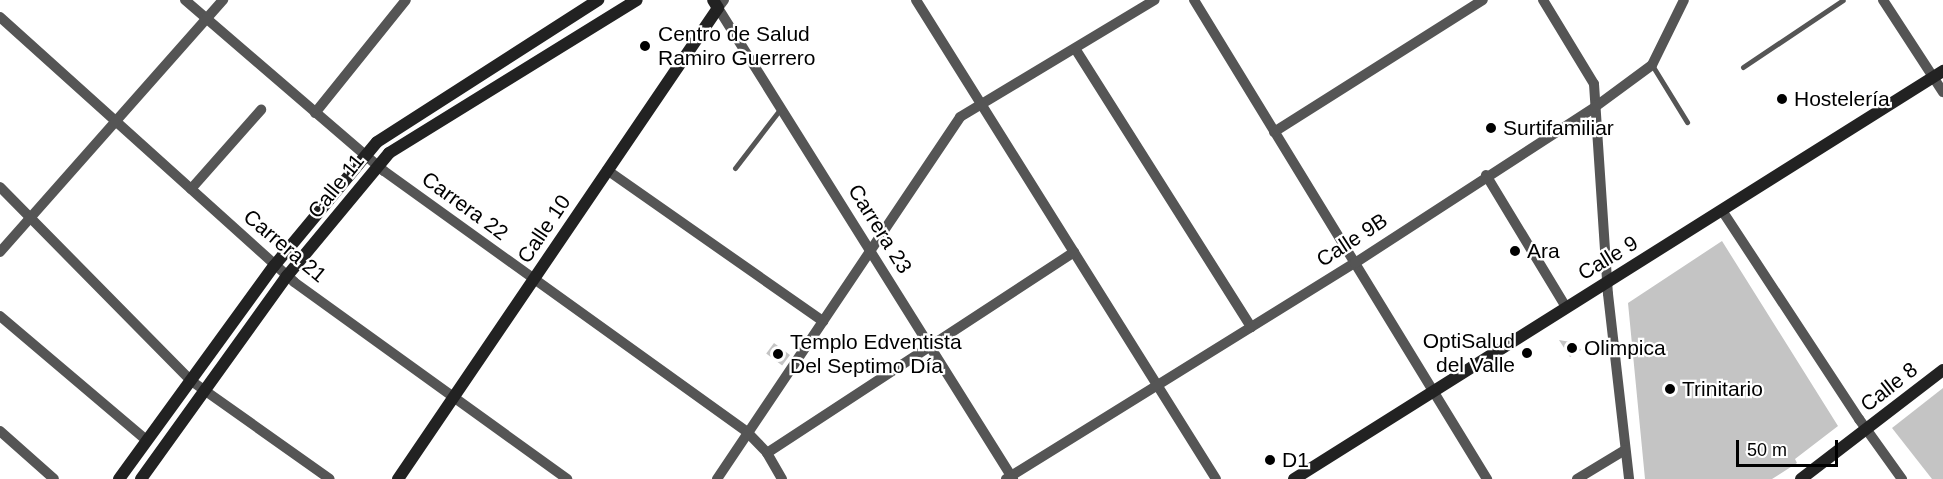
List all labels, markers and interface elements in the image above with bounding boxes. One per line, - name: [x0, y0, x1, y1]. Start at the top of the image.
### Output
- place label: Centro de Salud Ramiro Guerrero: [658, 21, 816, 71]
- marker: Centro de Salud Ramiro Guerrero: [636, 37, 654, 55]
- place label: Hostelería: [1794, 86, 1890, 112]
- marker: Hostelería: [1775, 92, 1789, 106]
- place label: Surtifamiliar: [1503, 115, 1614, 141]
- marker: Surtifamiliar: [1484, 121, 1498, 135]
- street label: Calle 11: [302, 149, 370, 223]
- street label: Carrera 22: [417, 166, 513, 246]
- street label: Carrera 23: [843, 180, 917, 278]
- street label: Calle 10: [512, 190, 576, 268]
- street label: Carrera 21: [238, 204, 332, 288]
- street label: Calle 9B: [1312, 208, 1392, 272]
- street label: Calle 9: [1573, 230, 1643, 286]
- place label: Ara: [1527, 238, 1560, 264]
- marker: Ara: [1508, 244, 1522, 258]
- place label: OptiSalud del Valle: [1423, 328, 1515, 378]
- place label: Templo Edventista Del Septimo Día: [790, 329, 962, 379]
- place label: Olimpica: [1584, 335, 1666, 361]
- marker: Olimpica: [1565, 341, 1579, 355]
- marker: OptiSalud del Valle: [1520, 346, 1534, 360]
- marker: Templo Edventista Del Septimo Día: [771, 347, 785, 361]
- street label: Calle 8: [1855, 357, 1923, 417]
- place label: Trinitario: [1682, 376, 1763, 402]
- marker: Trinitario: [1663, 382, 1677, 396]
- scale bar: [1739, 428, 1841, 466]
- text: 50 m: [1747, 440, 1787, 460]
- place label: D1: [1282, 447, 1309, 473]
- marker: D1: [1263, 453, 1277, 467]

